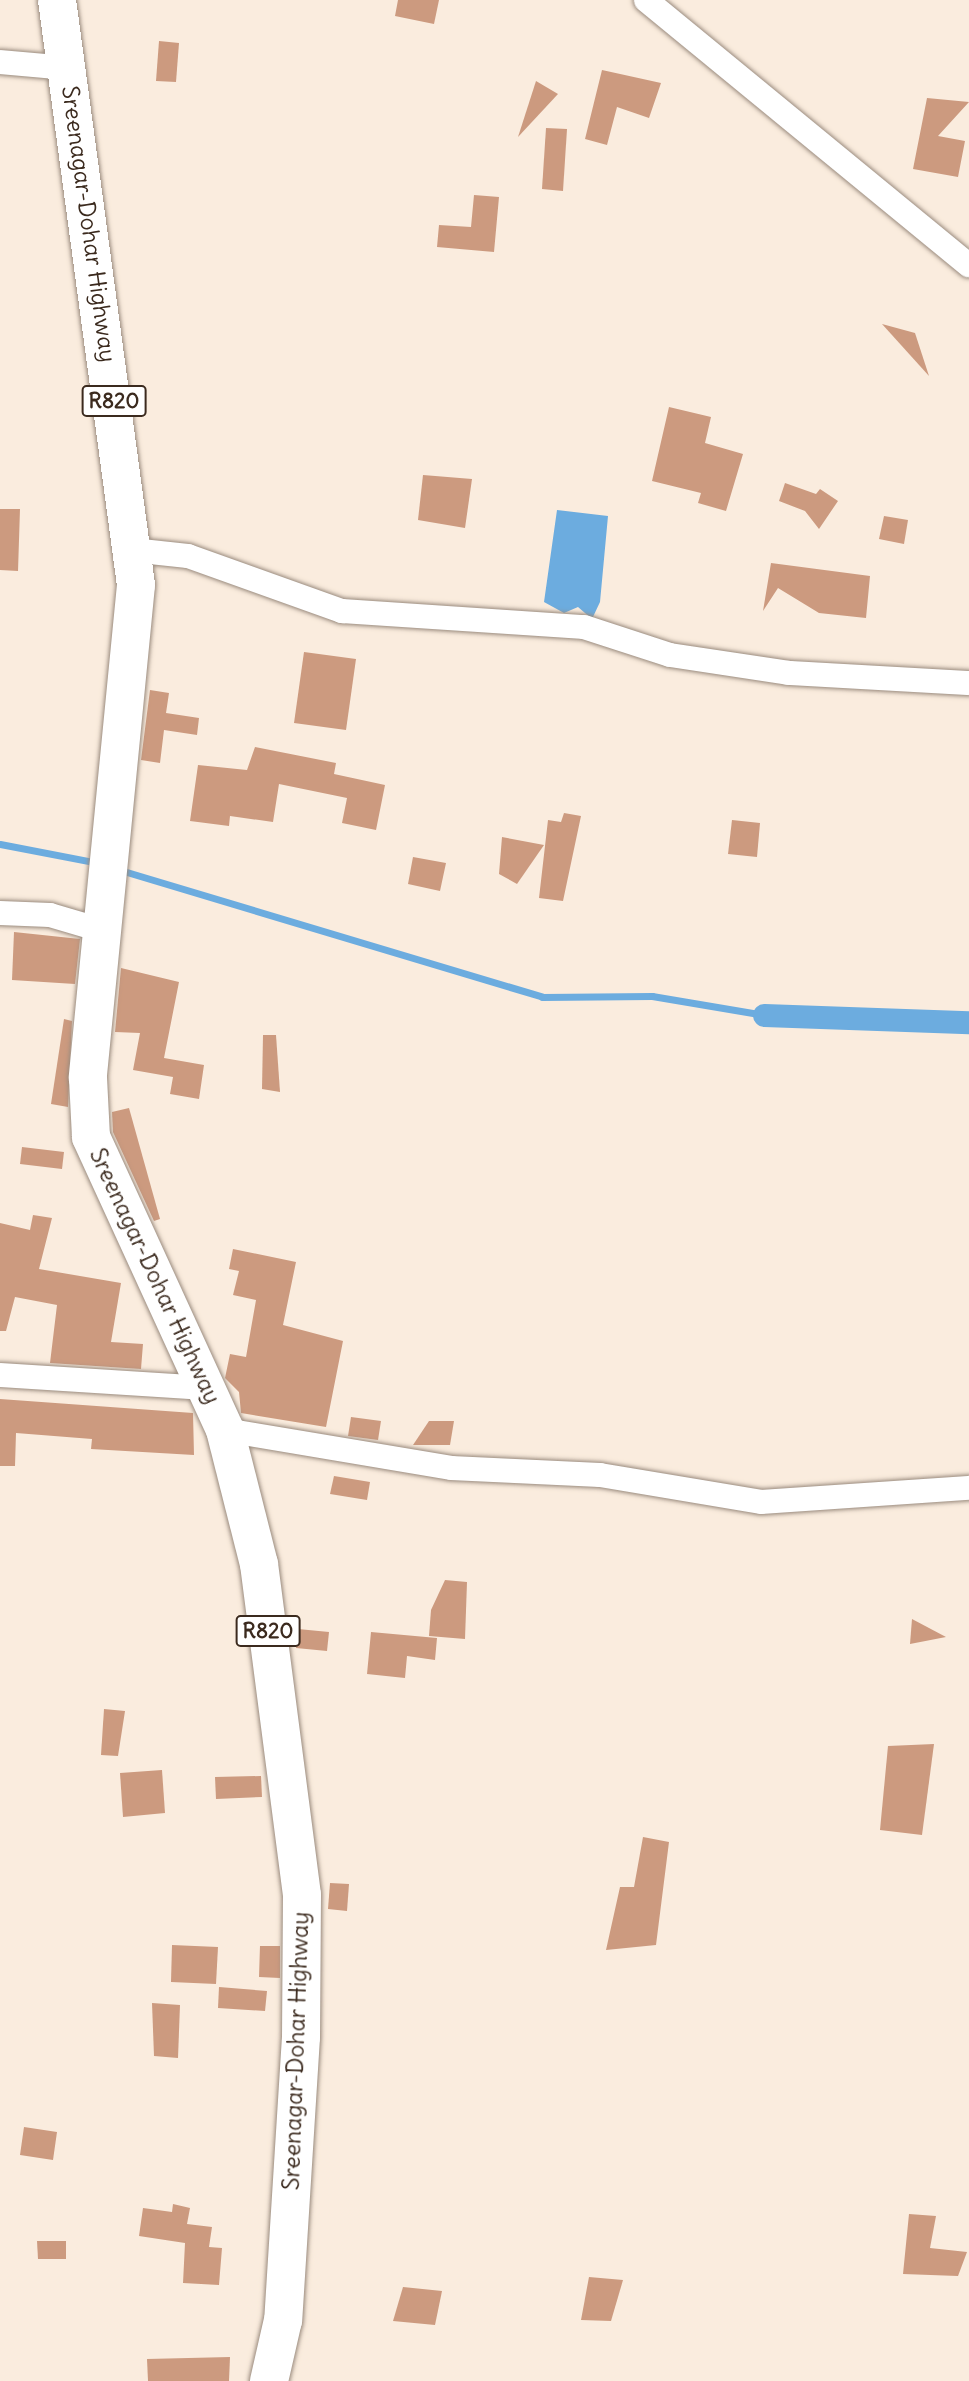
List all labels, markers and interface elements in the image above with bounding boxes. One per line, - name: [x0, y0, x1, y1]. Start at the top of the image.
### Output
- street label: Sreenagar-Dohar Highway: [56, 84, 122, 364]
- road number: R820: [81, 384, 147, 418]
- street label: Sreenagar-Dohar Highway: [84, 1144, 226, 1408]
- road number: R820: [235, 1614, 301, 1648]
- street label: Sreenagar-Dohar Highway: [277, 1911, 315, 2191]

